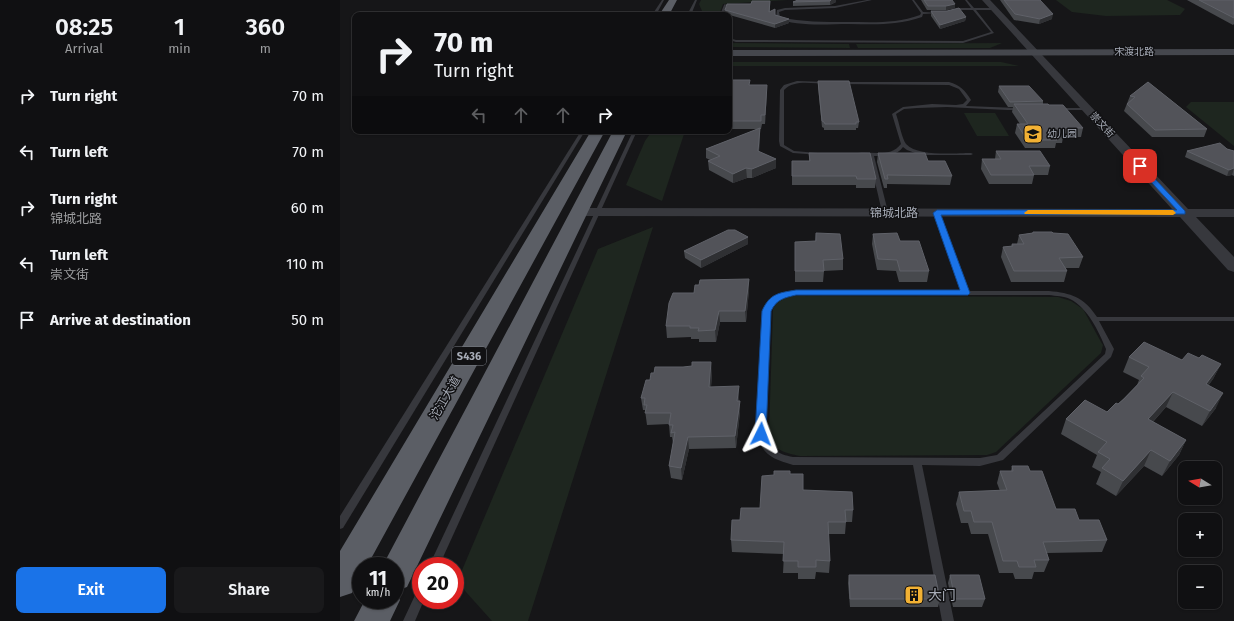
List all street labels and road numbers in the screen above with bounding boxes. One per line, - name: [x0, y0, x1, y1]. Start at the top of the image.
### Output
- street label: 宋渡北路: [1114, 46, 1154, 58]
- street label: 崇文街: [1087, 110, 1117, 140]
- street label: 锦城北路: [870, 206, 918, 220]
- road number: S436: [452, 347, 486, 365]
- street label: 沱江大道: [427, 374, 463, 422]

